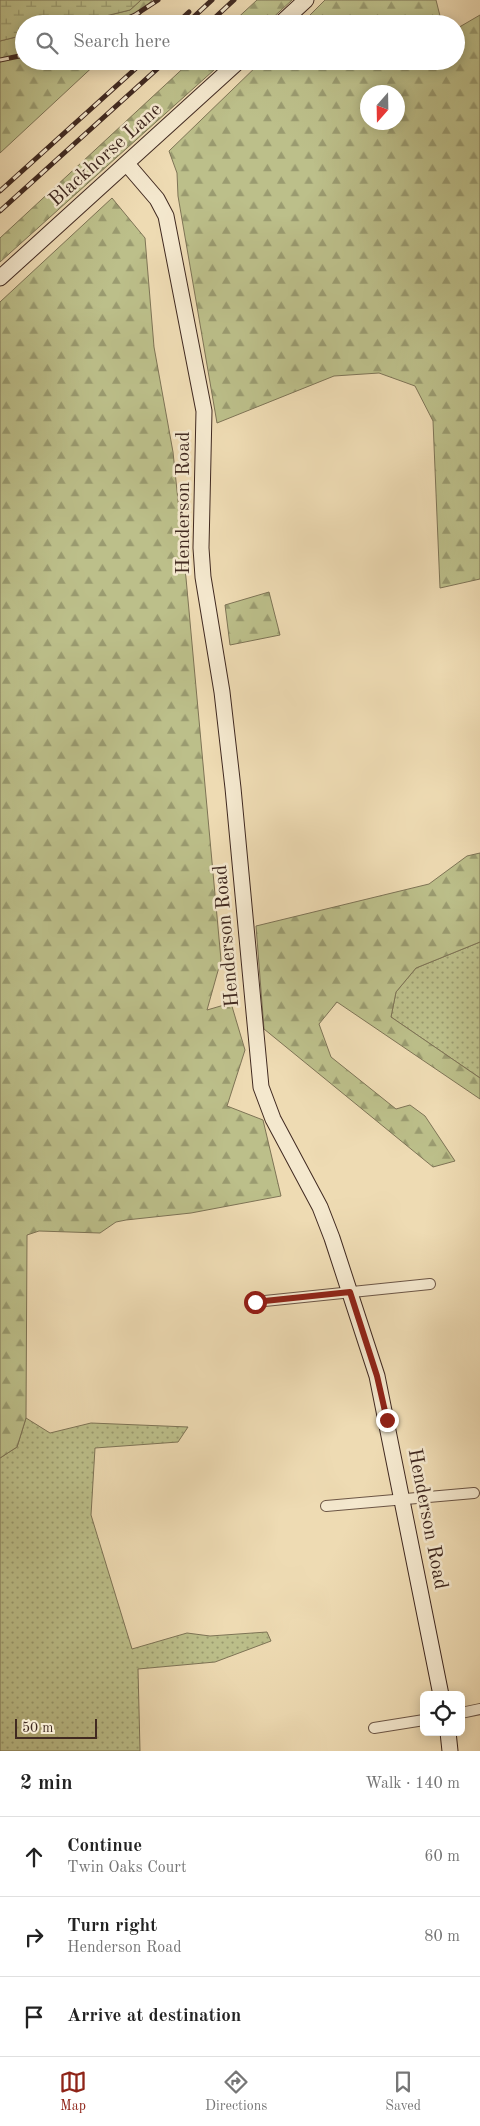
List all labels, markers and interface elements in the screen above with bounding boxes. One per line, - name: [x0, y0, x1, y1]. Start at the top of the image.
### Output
- search box: [15, 15, 465, 70]
- icon: search: [33, 29, 61, 57]
- text: Search here: [73, 33, 170, 52]
- north arrow: [360, 85, 405, 130]
- street label: Blackhorse Lane: [46, 99, 166, 211]
- street label: Henderson Road: [174, 431, 194, 575]
- street label: Henderson Road: [211, 864, 243, 1008]
- route start: [244, 1291, 267, 1314]
- route end: [376, 1409, 399, 1432]
- street label: Henderson Road: [404, 1447, 450, 1591]
- map controls: [420, 1691, 465, 1736]
- button: locate: [420, 1691, 465, 1736]
- scale bar: [15, 1716, 98, 1739]
- text: 50 m: [22, 1721, 53, 1735]
- text: 2 min: [20, 1773, 73, 1794]
- text: Walk · 140 m: [365, 1776, 460, 1792]
- text: Continue: [67, 1837, 142, 1856]
- icon: ahead: [20, 1843, 48, 1871]
- text: 60 m: [424, 1849, 460, 1865]
- text: Twin Oaks Court: [67, 1860, 187, 1876]
- text: Turn right: [67, 1917, 157, 1936]
- icon: right: [20, 1923, 48, 1951]
- text: 80 m: [424, 1929, 460, 1945]
- text: Henderson Road: [67, 1940, 182, 1956]
- icon: arrive: [20, 2003, 48, 2031]
- text: Arrive at destination: [67, 2007, 241, 2026]
- tab: Map: [59, 2068, 87, 2115]
- tab: Directions: [205, 2068, 267, 2115]
- tab: Saved: [385, 2068, 421, 2115]

